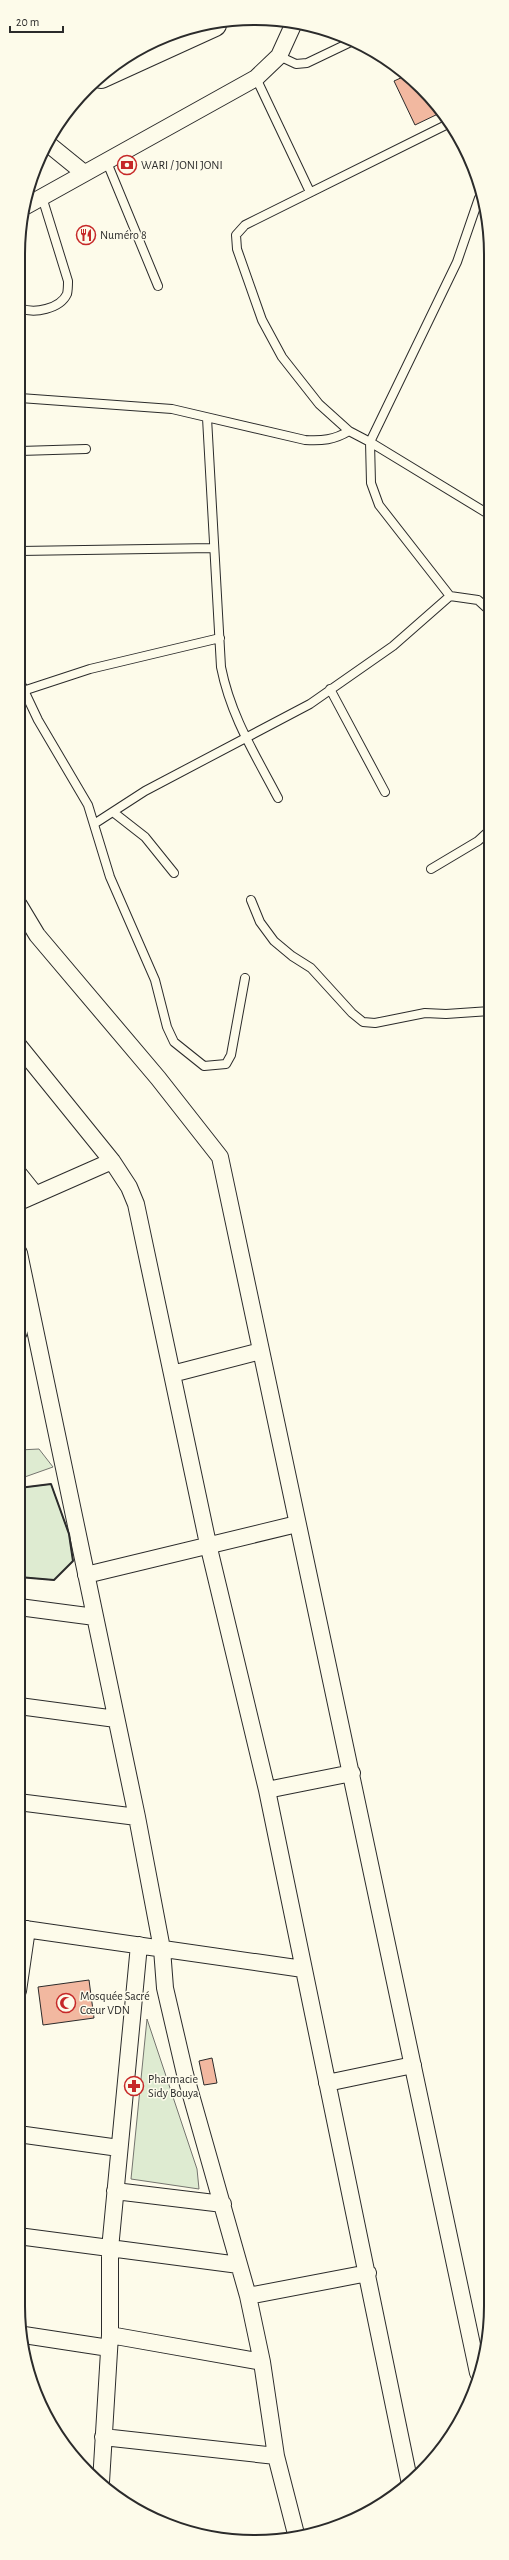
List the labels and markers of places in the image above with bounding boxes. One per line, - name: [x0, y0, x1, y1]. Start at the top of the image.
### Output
- bank icon: WARI / JONI JONI: [116, 154, 138, 176]
- place label: WARI / JONI JONI: [141, 159, 223, 171]
- restaurant icon: Numéro 8: [75, 224, 97, 246]
- place label: Numéro 8: [100, 229, 147, 241]
- place label: Mosquée Sacré Cœur VDN: [80, 1990, 150, 2016]
- mosque icon: Mosquée Sacré Cœur VDN: [55, 1992, 77, 2014]
- place label: Pharmacie Sidy Bouya: [148, 2073, 199, 2100]
- pharmacy icon: Pharmacie Sidy Bouya: [123, 2075, 145, 2097]

